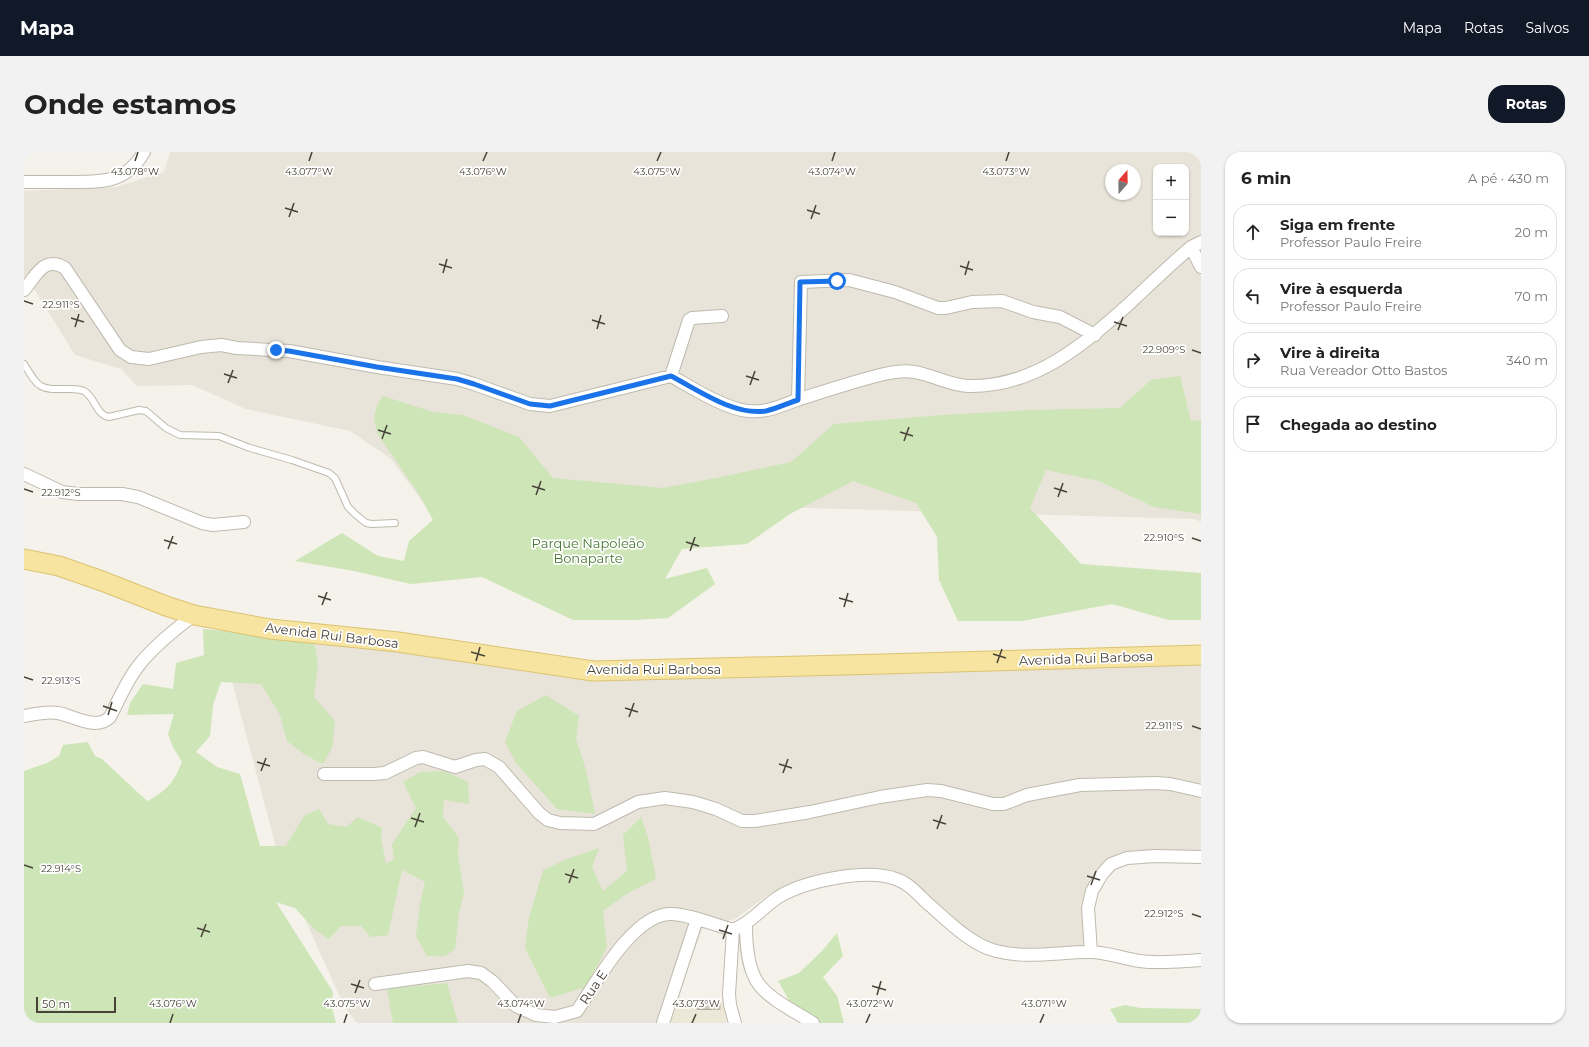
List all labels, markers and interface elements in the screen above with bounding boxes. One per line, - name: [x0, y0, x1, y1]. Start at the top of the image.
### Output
- text: Mapa: [20, 17, 75, 40]
- text: Mapa: [1403, 19, 1442, 37]
- text: Rotas: [1464, 19, 1503, 37]
- text: Salvos: [1525, 19, 1569, 37]
- button: Rotas: [1488, 85, 1565, 123]
- text: Onde estamos: [24, 87, 236, 121]
- north arrow: [1105, 164, 1141, 200]
- map controls: [1153, 164, 1189, 236]
- button: +: [1153, 164, 1189, 200]
- text: 43.078°W: [111, 165, 159, 178]
- text: 43.077°W: [285, 165, 333, 178]
- text: 43.076°W: [459, 165, 507, 178]
- text: 43.075°W: [633, 165, 681, 178]
- text: 43.074°W: [808, 165, 856, 178]
- text: 43.073°W: [982, 165, 1030, 178]
- text: 6 min: [1241, 168, 1291, 188]
- text: A pé · 430 m: [1468, 170, 1549, 186]
- button: −: [1153, 200, 1189, 236]
- text: Siga em frente: [1280, 215, 1395, 234]
- icon: ahead: [1242, 221, 1264, 243]
- text: 20 m: [1515, 224, 1548, 240]
- text: Professor Paulo Freire: [1280, 234, 1422, 250]
- route start: [828, 272, 846, 290]
- text: Vire à esquerda: [1280, 279, 1403, 298]
- icon: left: [1242, 285, 1264, 307]
- text: 70 m: [1515, 288, 1548, 304]
- text: 22.911°S: [42, 298, 80, 311]
- text: Professor Paulo Freire: [1280, 298, 1422, 314]
- route end: [267, 341, 285, 359]
- text: 22.909°S: [1143, 343, 1185, 356]
- text: Vire à direita: [1280, 343, 1380, 362]
- icon: right: [1242, 349, 1264, 371]
- text: 340 m: [1506, 352, 1548, 368]
- text: Rua Vereador Otto Bastos: [1280, 362, 1447, 378]
- icon: arrive: [1242, 413, 1264, 435]
- text: Chegada ao destino: [1280, 415, 1437, 434]
- text: 22.912°S: [41, 486, 81, 499]
- text: 22.910°S: [1144, 531, 1184, 544]
- park label: Parque Napoleão Bonaparte: [532, 535, 644, 566]
- street label: Avenida Rui Barbosa: [264, 619, 400, 651]
- street label: Avenida Rui Barbosa: [1019, 648, 1153, 668]
- street label: Avenida Rui Barbosa: [587, 661, 721, 677]
- text: 22.913°S: [41, 674, 81, 687]
- text: 22.911°S: [1145, 719, 1183, 732]
- text: 22.914°S: [41, 862, 81, 875]
- text: 22.912°S: [1144, 907, 1184, 920]
- street label: Rua E: [576, 967, 610, 1007]
- scale bar: [36, 995, 116, 1014]
- text: 50 m: [42, 997, 70, 1011]
- text: 43.076°W: [149, 997, 197, 1010]
- text: 43.075°W: [323, 997, 371, 1010]
- text: 43.074°W: [497, 997, 545, 1010]
- text: 43.073°W: [672, 997, 720, 1010]
- text: 43.072°W: [846, 997, 894, 1010]
- text: 43.071°W: [1021, 997, 1067, 1010]

